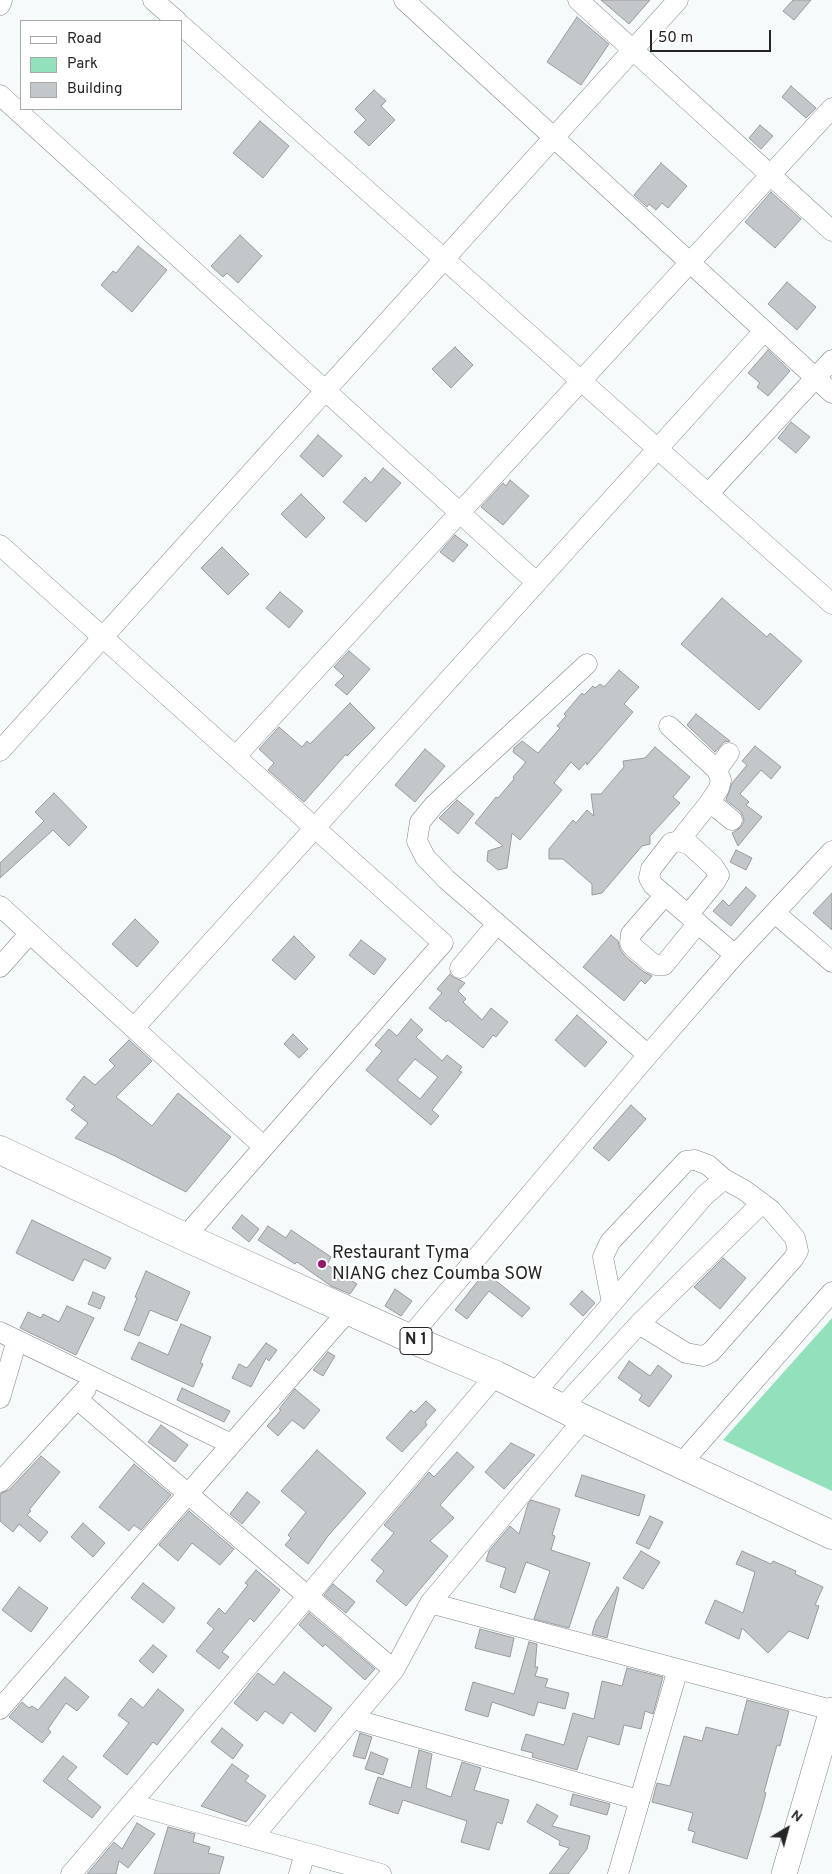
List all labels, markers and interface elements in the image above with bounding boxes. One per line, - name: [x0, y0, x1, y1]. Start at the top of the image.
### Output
- legend: [20, 20, 182, 110]
- scale bar: [652, 20, 773, 52]
- text: 50 m: [658, 29, 693, 48]
- text: Road: [67, 30, 102, 49]
- text: Park: [67, 55, 98, 74]
- text: Building: [67, 80, 122, 99]
- place label: Restaurant Tyma NIANG chez Coumba SOW: [332, 1243, 543, 1286]
- marker: Restaurant Tyma NIANG chez Coumba SOW: [316, 1258, 328, 1270]
- road number: N 1: [400, 1328, 432, 1354]
- north arrow: [762, 1804, 812, 1854]
- text: N: [787, 1807, 805, 1826]

